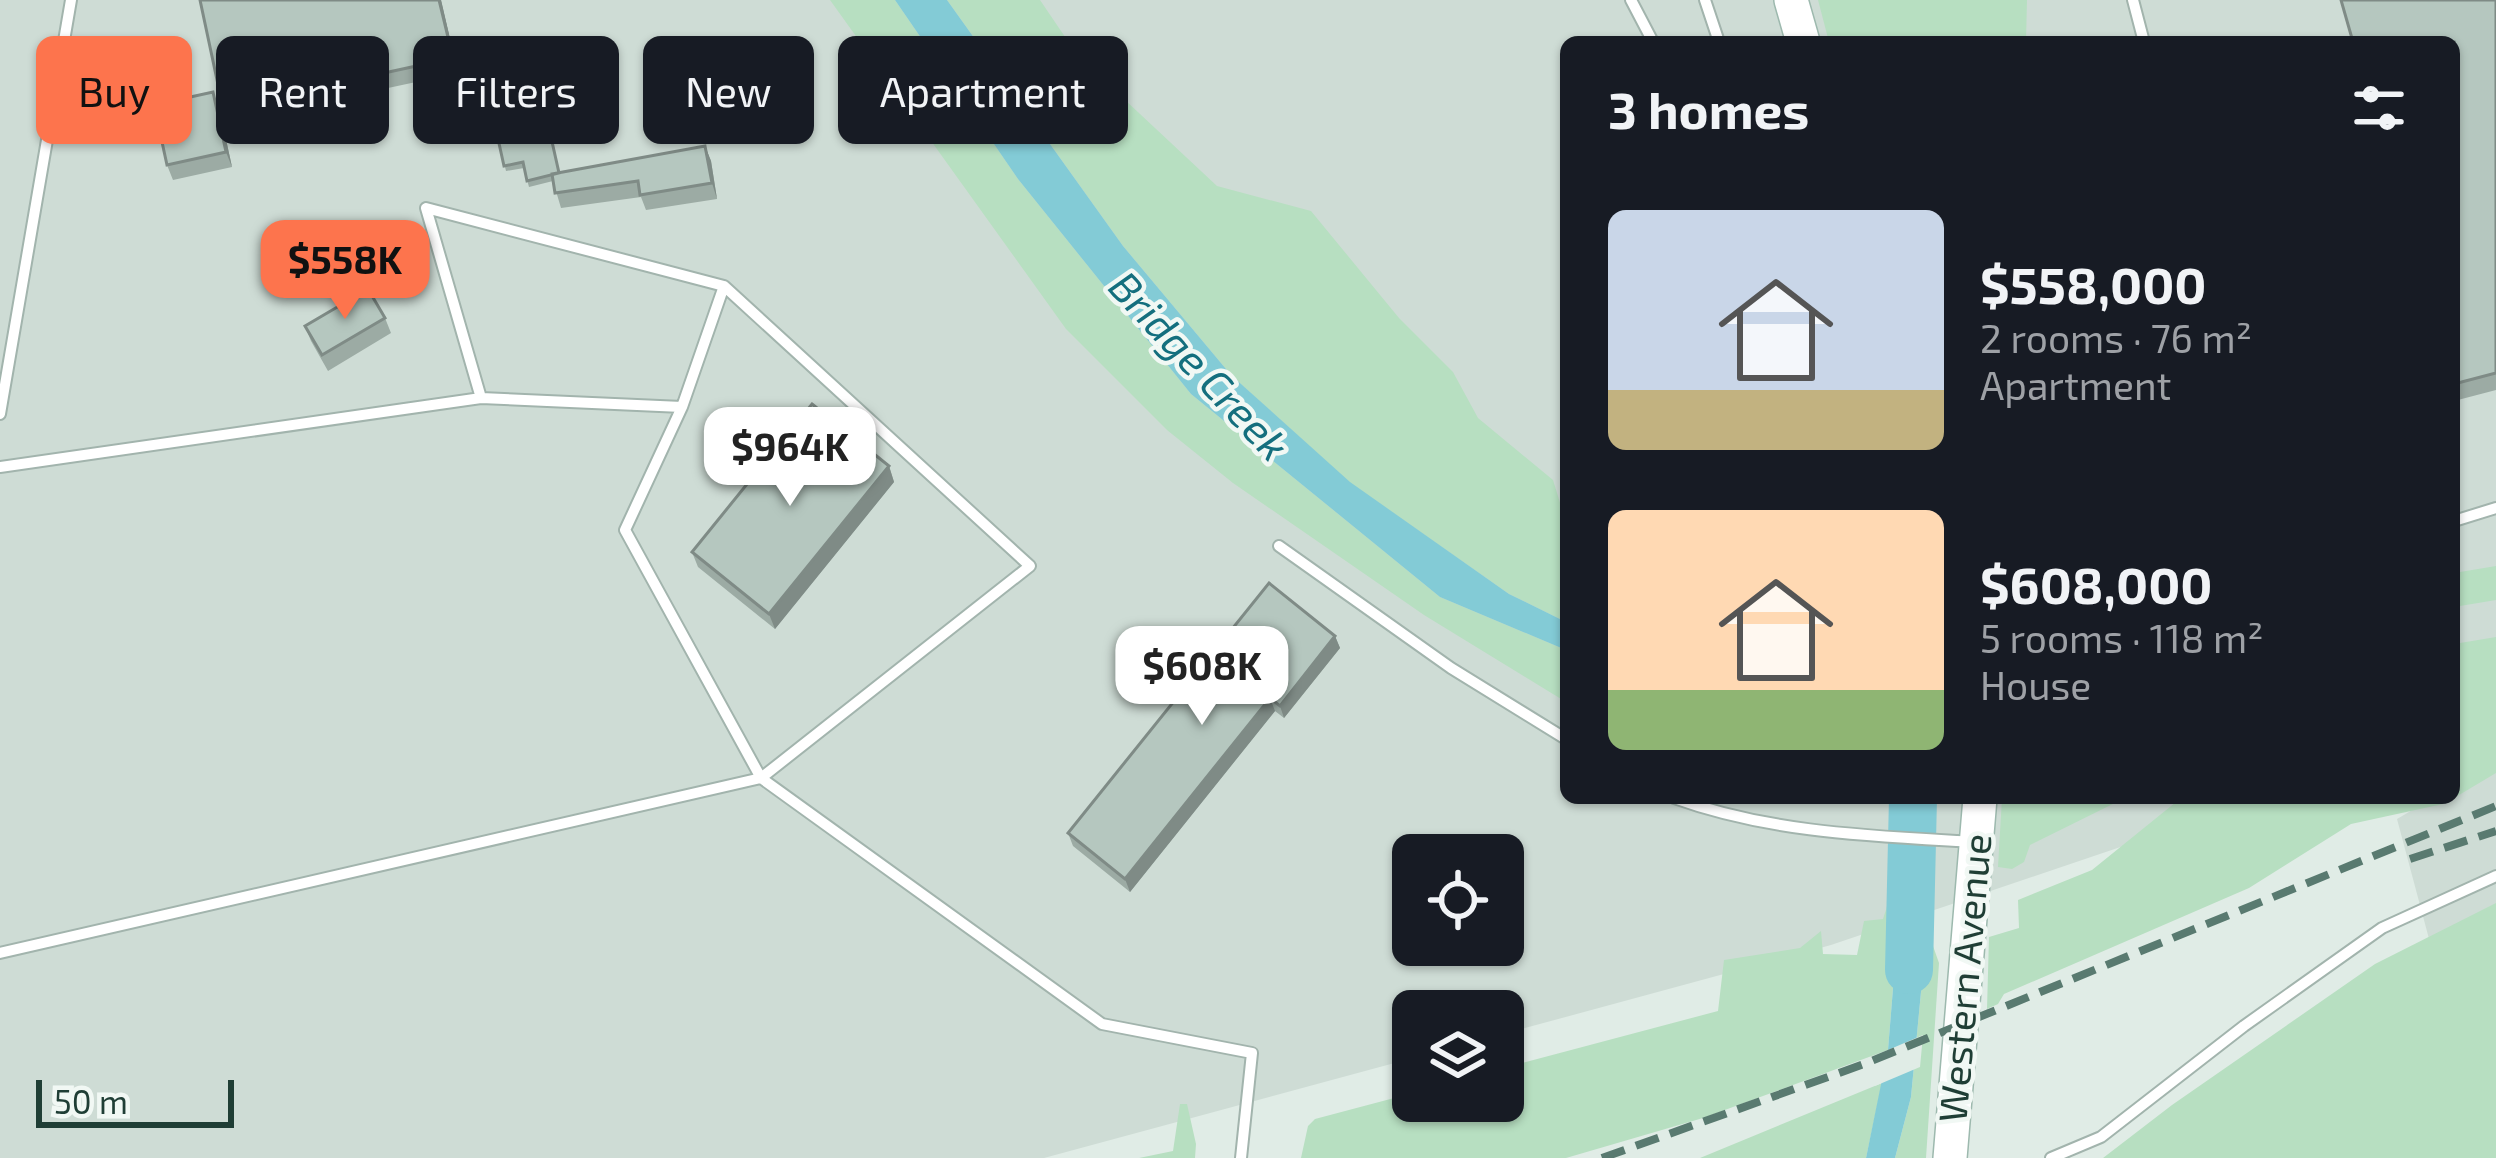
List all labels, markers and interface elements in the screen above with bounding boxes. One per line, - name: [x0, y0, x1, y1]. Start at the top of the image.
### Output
- chip: Buy: [36, 36, 192, 144]
- chip: Rent: [216, 36, 389, 144]
- chip: Filters: [413, 36, 619, 144]
- chip: New: [643, 36, 814, 144]
- chip: Apartment: [838, 36, 1128, 144]
- icon: filters: [2346, 75, 2412, 141]
- text: 3 homes: [1608, 78, 1809, 139]
- pin: $558K: [261, 220, 429, 322]
- text: $558K: [288, 235, 402, 282]
- text: $558,000: [1980, 253, 2207, 314]
- icon: home: [1704, 258, 1848, 402]
- water label: Bridge Creek: [1100, 260, 1301, 470]
- text: 2 rooms · 76 m²: [1980, 314, 2252, 361]
- text: Apartment: [1980, 361, 2171, 408]
- pin: $964K: [706, 407, 874, 509]
- text: $964K: [731, 422, 849, 469]
- text: $608,000: [1980, 553, 2213, 614]
- icon: home: [1704, 558, 1848, 702]
- text: 5 rooms · 118 m²: [1980, 614, 2263, 661]
- pin: $608K: [1118, 626, 1286, 728]
- text: $608K: [1142, 641, 1262, 688]
- text: House: [1980, 661, 2091, 708]
- street label: Western Avenue: [1927, 832, 2000, 1124]
- map controls: [1392, 834, 1524, 1122]
- button: locate: [1392, 834, 1524, 966]
- button: layers: [1392, 990, 1524, 1122]
- scale bar: [36, 1074, 234, 1127]
- text: 50 m: [54, 1081, 128, 1121]

